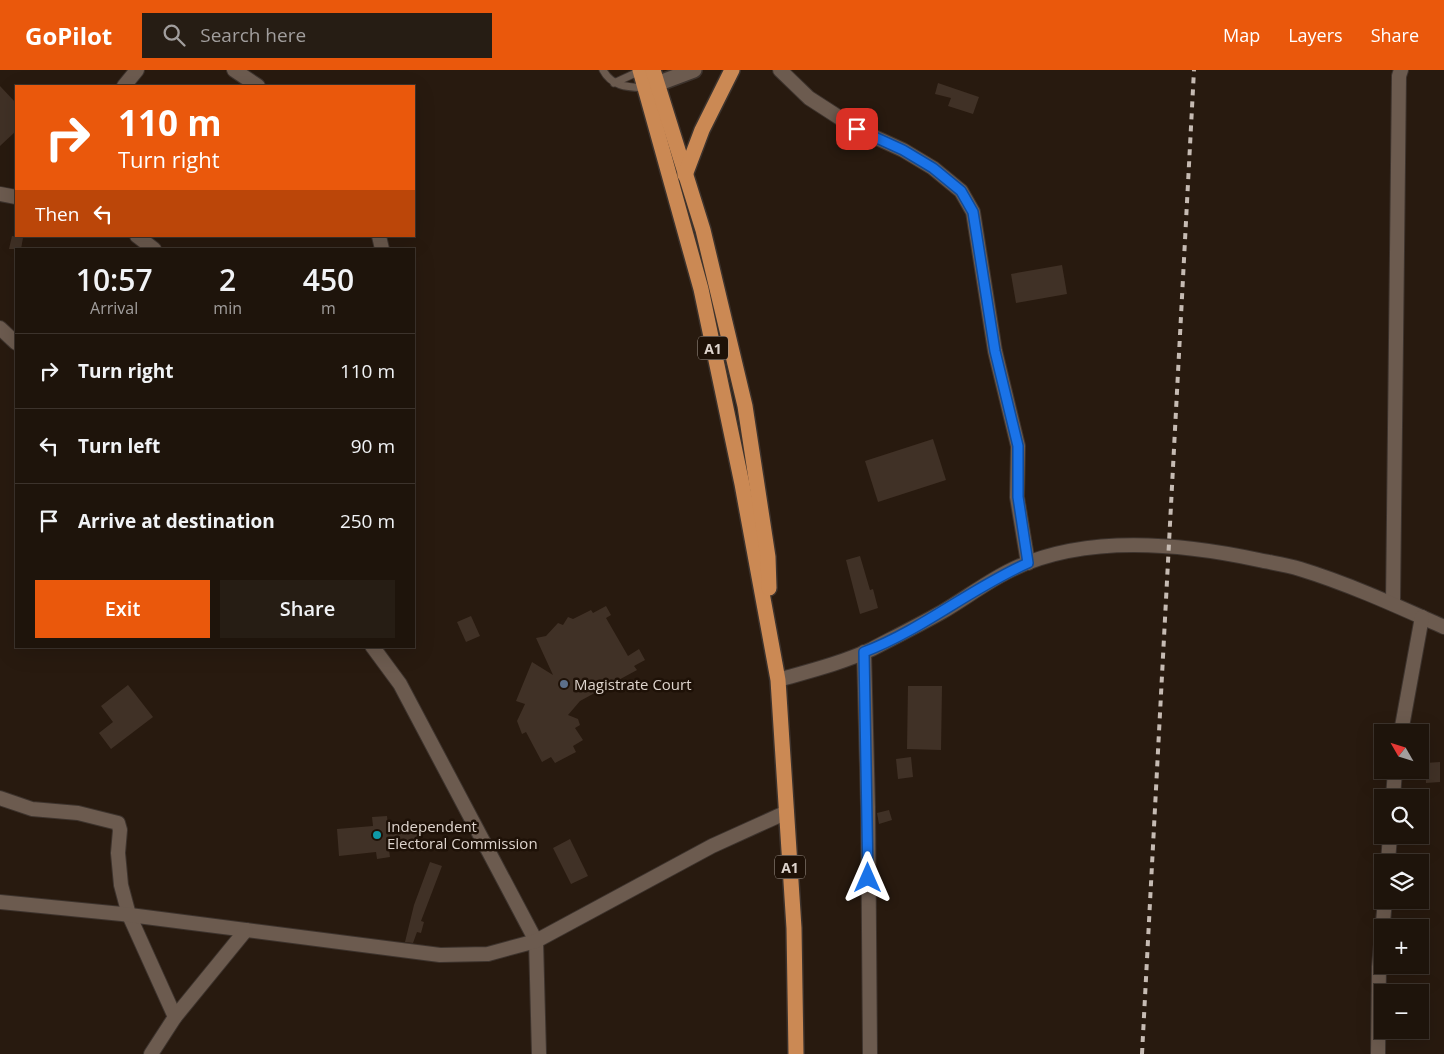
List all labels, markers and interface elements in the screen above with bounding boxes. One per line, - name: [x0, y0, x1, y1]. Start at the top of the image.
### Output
- search box: [142, 13, 492, 58]
- text: GoPilot: [25, 19, 112, 52]
- icon: search: [160, 21, 188, 49]
- text: Search here: [200, 22, 306, 48]
- text: Map: [1223, 23, 1260, 47]
- text: Layers: [1288, 23, 1343, 47]
- text: Share: [1371, 23, 1419, 47]
- text: 110 m: [118, 99, 222, 146]
- icon: right: [35, 105, 100, 170]
- pin: [836, 108, 878, 150]
- icon: arrive: [843, 115, 871, 143]
- text: Turn right: [118, 144, 220, 174]
- icon: left: [89, 200, 117, 228]
- text: Then: [35, 201, 79, 227]
- text: 10:57: [76, 259, 153, 300]
- text: 2: [219, 259, 236, 300]
- text: 450: [303, 259, 354, 300]
- text: Arrival: [90, 297, 138, 319]
- text: min: [213, 297, 242, 319]
- text: m: [321, 297, 336, 319]
- road number: A1: [698, 336, 728, 360]
- icon: right: [35, 357, 63, 385]
- text: Turn right: [78, 358, 173, 384]
- text: 110 m: [340, 358, 395, 384]
- icon: left: [35, 432, 63, 460]
- text: Turn left: [78, 433, 160, 459]
- text: 90 m: [351, 433, 395, 459]
- icon: arrive: [35, 507, 63, 535]
- text: Arrive at destination: [78, 508, 275, 534]
- text: 250 m: [340, 508, 395, 534]
- button: Exit: [35, 580, 210, 638]
- button: Share: [220, 580, 395, 638]
- place label: Magistrate Court: [574, 674, 692, 694]
- marker: Magistrate Court: [558, 678, 570, 690]
- north arrow: [1374, 724, 1429, 779]
- map controls: [1374, 724, 1429, 1039]
- button: search: [1374, 789, 1429, 844]
- place label: Independent Electoral Commission: [387, 816, 538, 853]
- marker: Independent Electoral Commission: [371, 829, 383, 841]
- position arrow: [841, 851, 893, 903]
- button: layers: [1374, 854, 1429, 909]
- road number: A1: [775, 856, 805, 879]
- button: +: [1374, 919, 1429, 974]
- button: −: [1374, 984, 1429, 1039]

